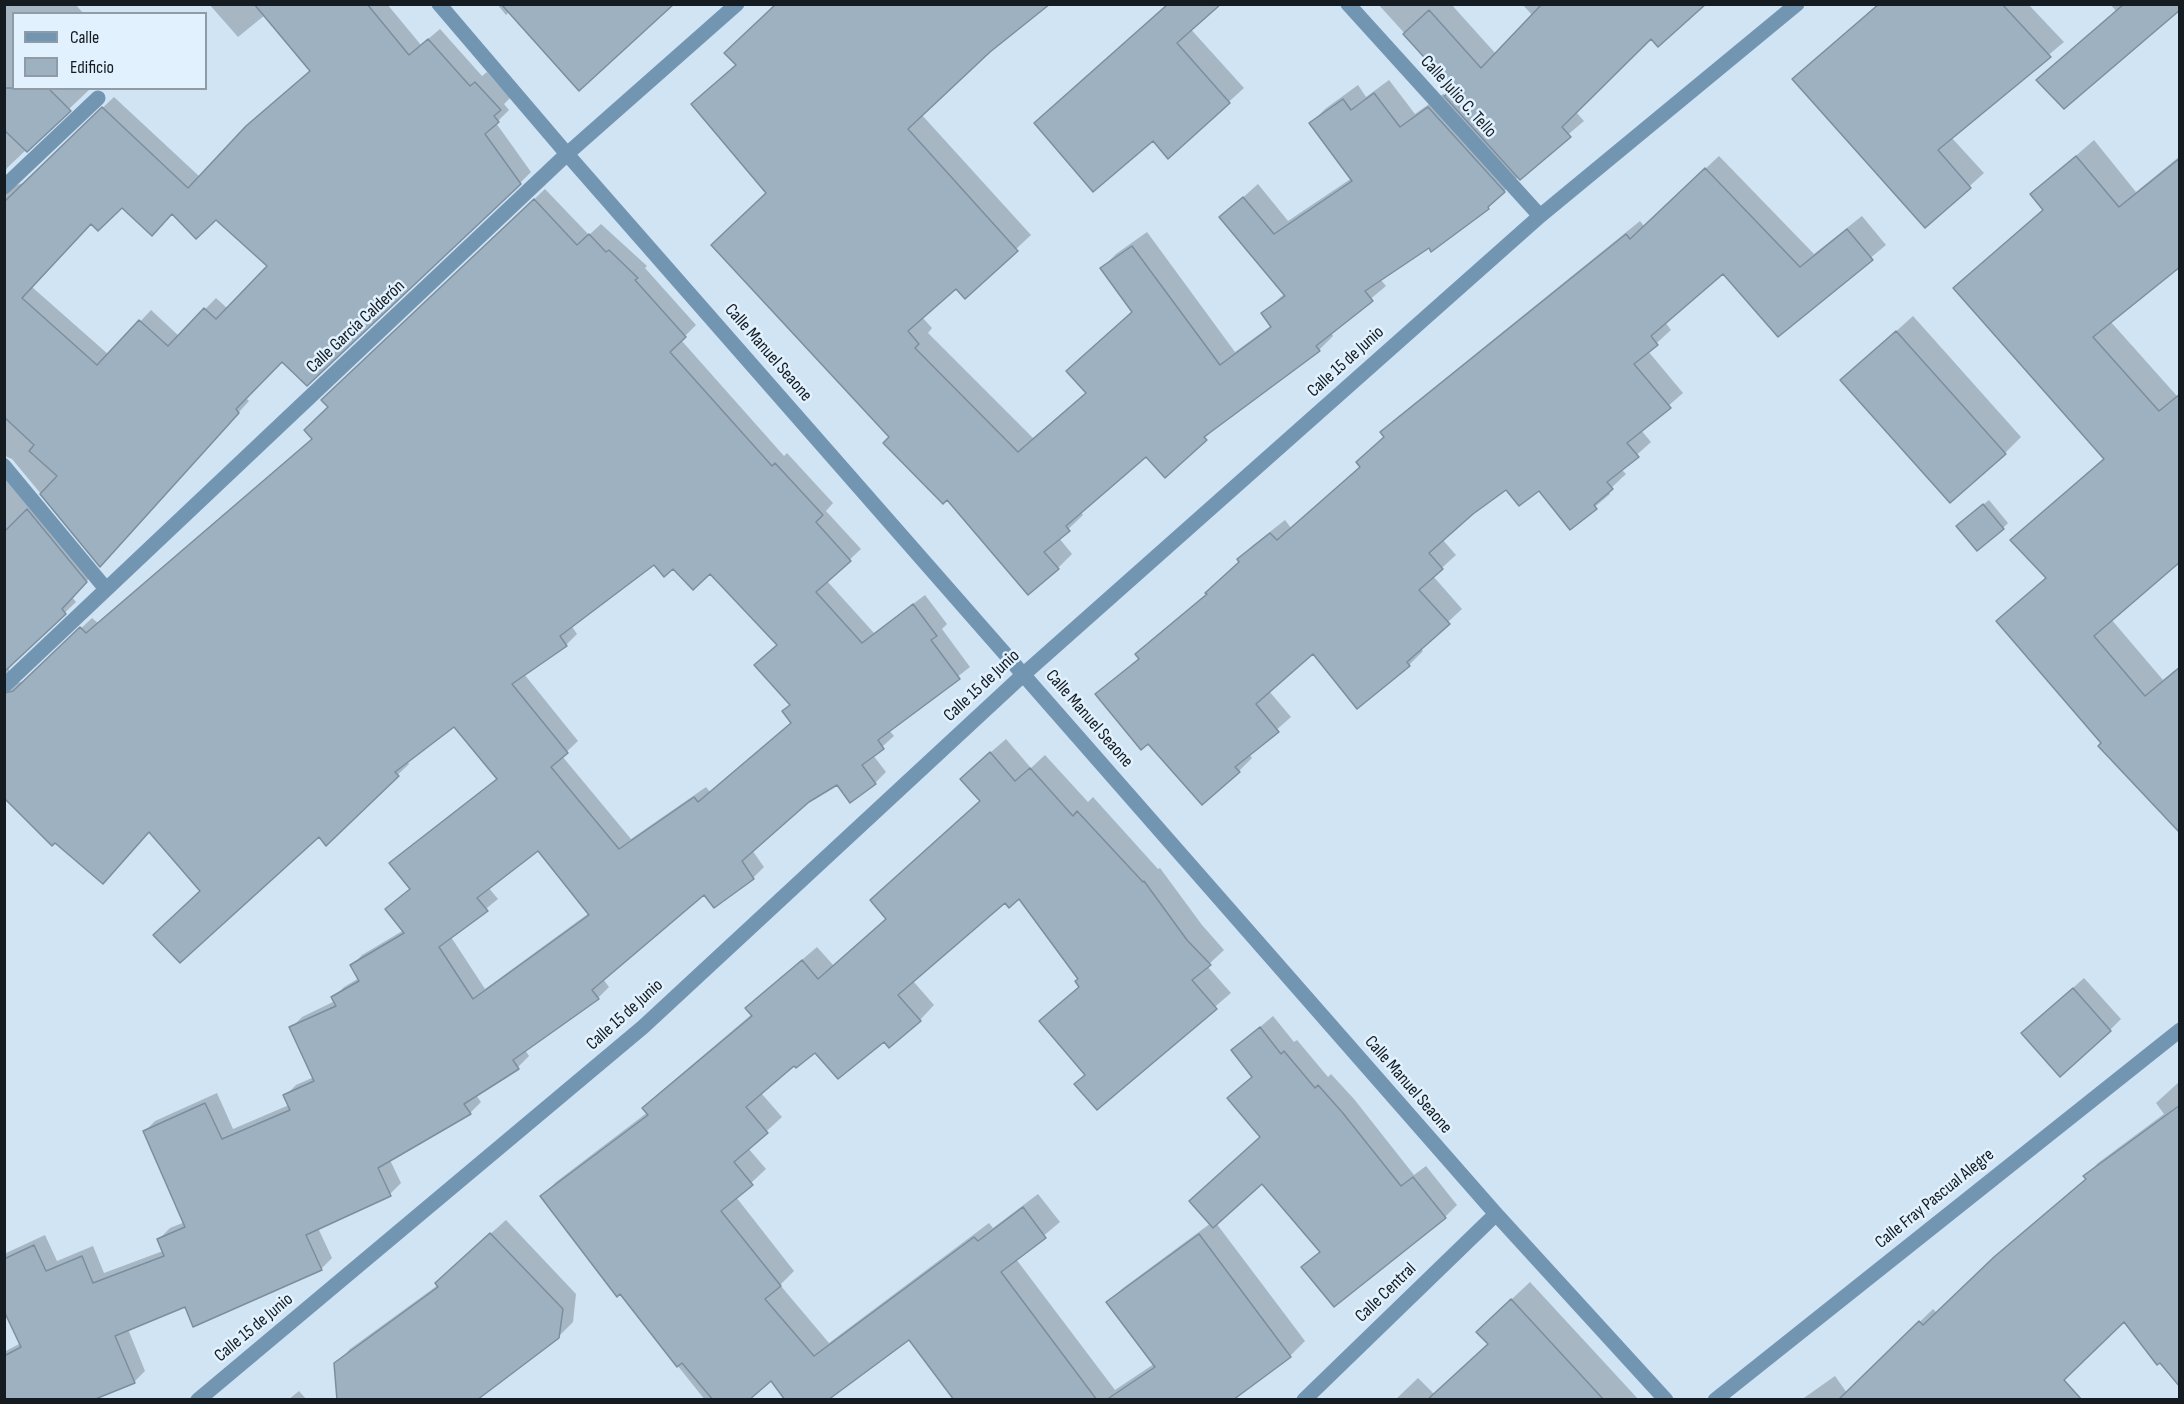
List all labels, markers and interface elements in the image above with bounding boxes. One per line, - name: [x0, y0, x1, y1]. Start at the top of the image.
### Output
- legend: [12, 12, 207, 90]
- text: Calle: [70, 27, 99, 48]
- street label: Calle Julio C. Tello: [1415, 51, 1501, 143]
- text: Edificio: [70, 57, 114, 78]
- street label: Calle García Calderón: [302, 276, 410, 378]
- street label: Calle Manuel Seaone: [720, 300, 816, 406]
- street label: Calle 15 de Junio: [1303, 322, 1389, 402]
- street label: Calle 15 de Junio: [940, 645, 1024, 727]
- street label: Calle Manuel Seaone: [1041, 666, 1137, 772]
- street label: Calle 15 de Junio: [582, 975, 668, 1055]
- street label: Calle Manuel Seaone: [1360, 1032, 1456, 1138]
- street label: Calle Fray Pascual Alegre: [1871, 1144, 1999, 1254]
- street label: Calle Central: [1351, 1259, 1421, 1327]
- street label: Calle 15 de Junio: [210, 1289, 298, 1367]

